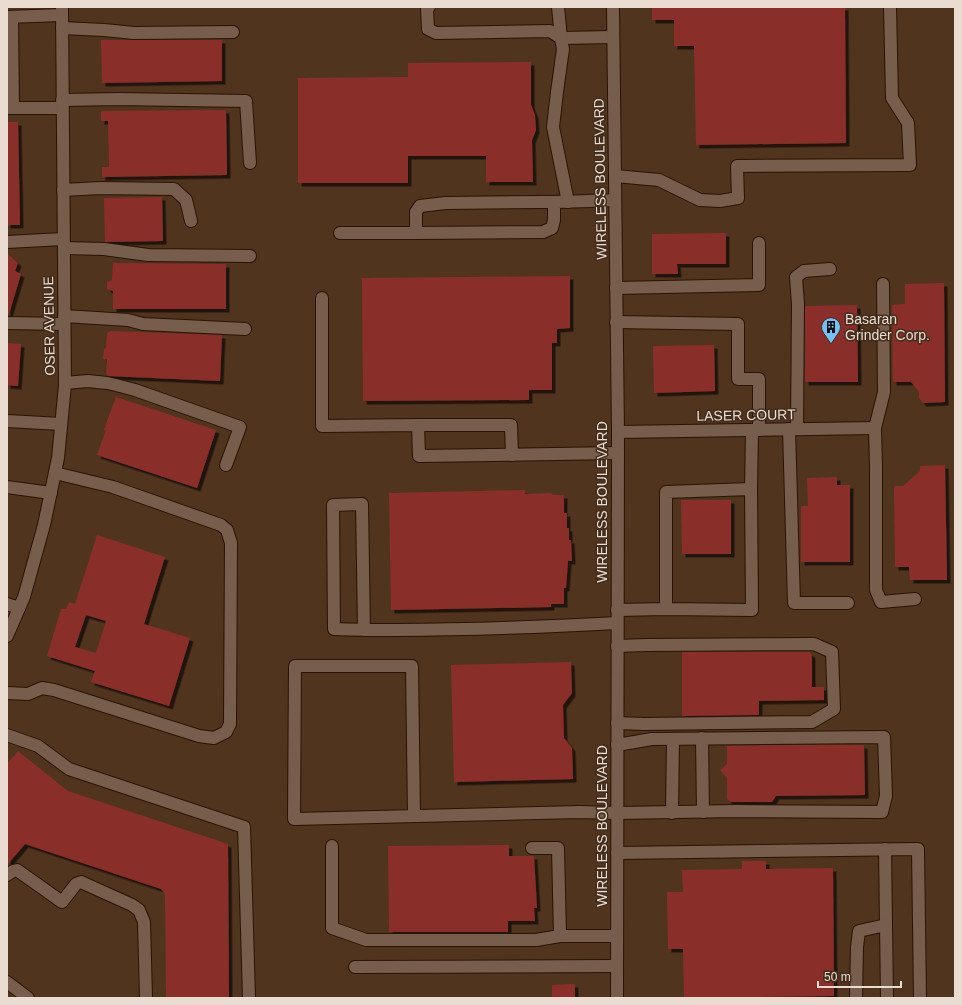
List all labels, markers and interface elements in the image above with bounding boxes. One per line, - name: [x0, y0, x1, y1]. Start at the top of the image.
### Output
- street label: WIRELESS BOULEVARD: [591, 98, 609, 260]
- street label: OSER AVENUE: [40, 276, 58, 376]
- place label: Basaran Grinder Corp.: [845, 311, 930, 343]
- building icon: Basaran Grinder Corp.: [820, 316, 842, 344]
- street label: LASER COURT: [696, 406, 796, 424]
- street label: WIRELESS BOULEVARD: [594, 421, 610, 583]
- street label: WIRELESS BOULEVARD: [594, 745, 610, 907]
- scale bar: [818, 963, 901, 989]
- text: 50 m: [824, 970, 851, 984]

